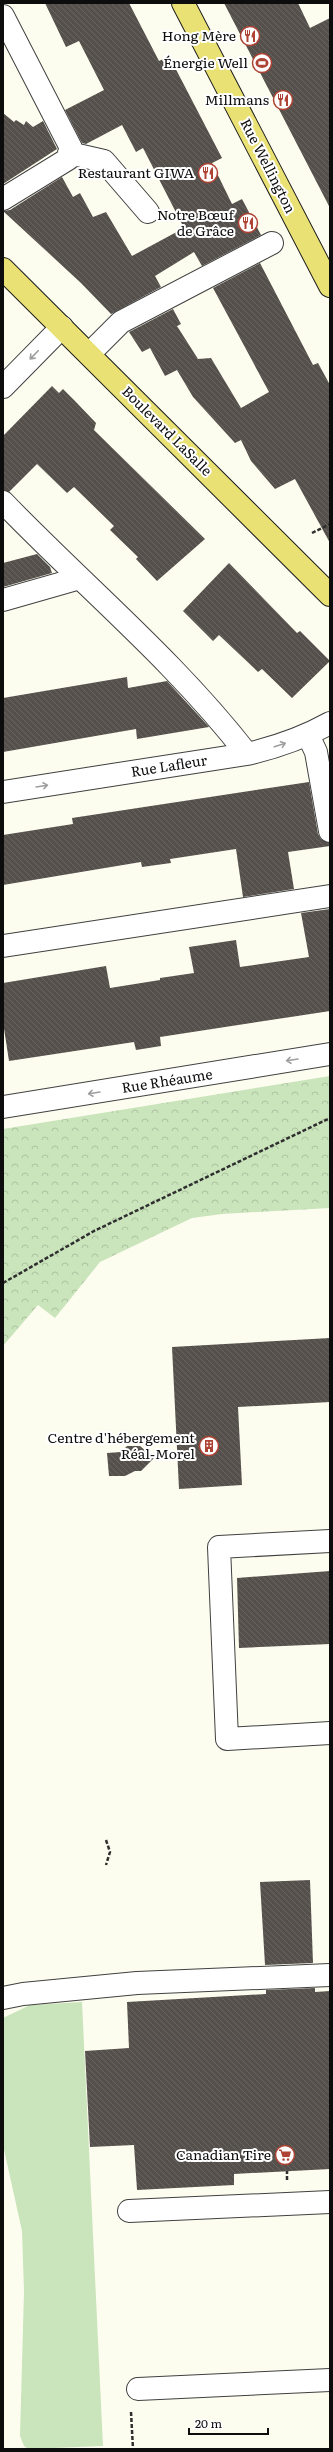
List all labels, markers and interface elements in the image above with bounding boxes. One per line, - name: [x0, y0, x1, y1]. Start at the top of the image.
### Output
- place label: Hong Mère: [162, 25, 236, 45]
- restaurant icon: Hong Mère: [239, 25, 261, 47]
- place label: Énergie Well: [163, 52, 248, 72]
- sports icon: Énergie Well: [251, 52, 273, 74]
- place label: Millmans: [205, 89, 269, 109]
- restaurant icon: Millmans: [272, 89, 294, 111]
- street label: Rue Wellington: [236, 115, 301, 216]
- place label: Restaurant GIWA: [78, 162, 195, 182]
- restaurant icon: Restaurant GIWA: [197, 162, 219, 184]
- place label: Notre Bœuf de Grâce: [157, 204, 236, 240]
- restaurant icon: Notre Bœuf de Grâce: [237, 212, 259, 234]
- one-way arrow: [29, 350, 39, 360]
- street label: Boulevard LaSalle: [118, 381, 217, 480]
- one-way arrow: [273, 741, 286, 748]
- street label: Rue Lafleur: [129, 749, 209, 781]
- one-way arrow: [35, 782, 48, 790]
- one-way arrow: [285, 1056, 298, 1064]
- street label: Rue Rhéaume: [120, 1063, 214, 1097]
- one-way arrow: [88, 1089, 101, 1097]
- place label: Centre d'hébergement Réal-Morel: [47, 1427, 195, 1463]
- building icon: Centre d'hébergement Réal-Morel: [198, 1435, 220, 1457]
- place label: Canadian Tire: [176, 2144, 271, 2164]
- supermarket icon: Canadian Tire: [274, 2144, 296, 2166]
- scale bar: [189, 2410, 268, 2436]
- text: 20 m: [195, 2414, 222, 2432]

